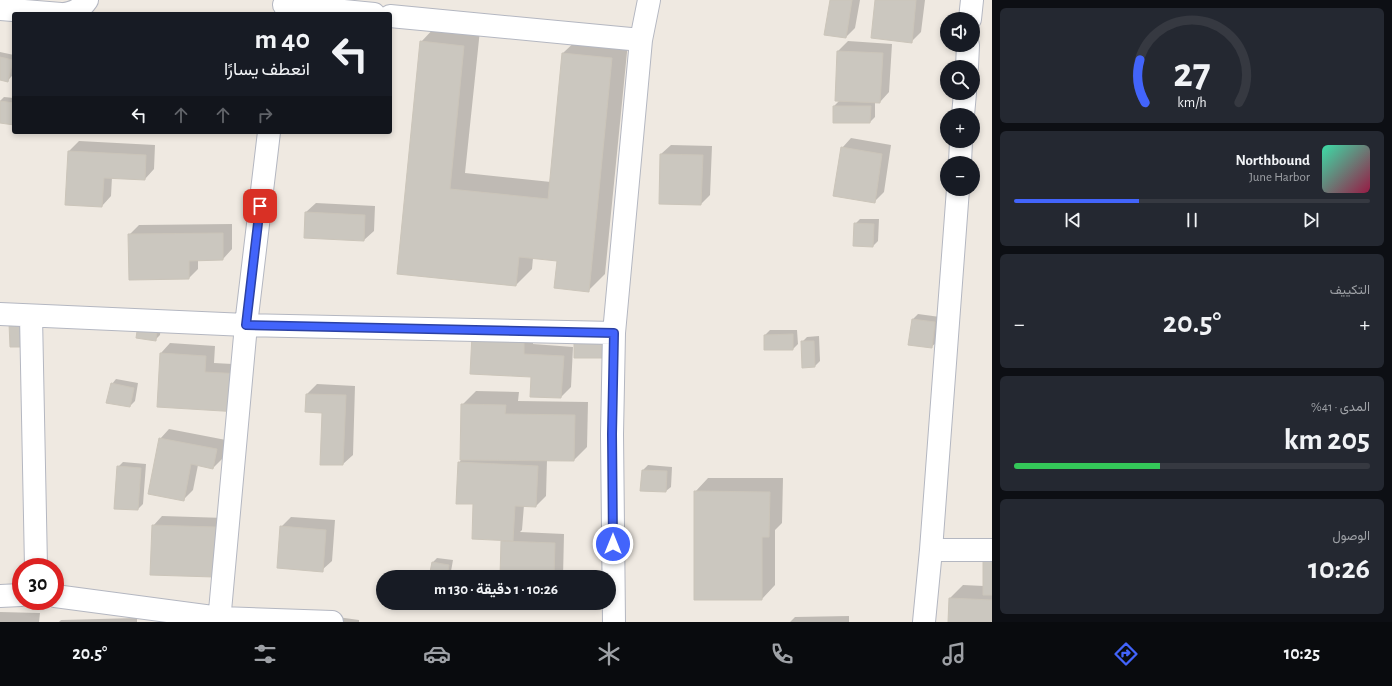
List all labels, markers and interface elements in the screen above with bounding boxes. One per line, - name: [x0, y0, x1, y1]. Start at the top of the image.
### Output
- map controls: [940, 12, 980, 196]
- button: sound: [940, 12, 980, 52]
- text: 40 m: [254, 26, 310, 54]
- icon: left: [324, 28, 376, 80]
- text: 27: [1173, 53, 1211, 94]
- button: search: [940, 60, 980, 100]
- text: انعطف يسارًا: [224, 61, 310, 79]
- text: km/h: [1177, 96, 1207, 110]
- icon: left: [128, 104, 150, 126]
- icon: ahead: [170, 104, 192, 126]
- icon: ahead: [212, 104, 234, 126]
- icon: right: [254, 104, 276, 126]
- button: +: [940, 108, 980, 148]
- text: Northbound: [1235, 153, 1310, 168]
- button: −: [940, 156, 980, 196]
- text: June Harbor: [1249, 171, 1310, 184]
- pin: [243, 189, 277, 223]
- icon: arrive: [249, 195, 271, 217]
- icon: previous: [1062, 209, 1084, 231]
- icon: pause: [1181, 209, 1203, 231]
- icon: next: [1300, 209, 1322, 231]
- text: التكييف: [1330, 284, 1370, 297]
- text: 20.5°: [1163, 308, 1221, 338]
- text: −: [1014, 313, 1025, 335]
- text: +: [1359, 313, 1370, 335]
- text: المدى · 41%: [1311, 401, 1370, 414]
- text: 205 km: [1284, 425, 1370, 455]
- position arrow: [592, 523, 634, 565]
- text: الوصول: [1332, 530, 1370, 543]
- text: 10:26: [1308, 554, 1370, 584]
- speed limit sign: 30: [12, 558, 64, 610]
- text: 10:26 · 1 دقيقة · 130 m: [434, 582, 558, 597]
- icon: filters: [251, 640, 279, 668]
- icon: car: [423, 640, 451, 668]
- icon: climate: [595, 640, 623, 668]
- icon: phone: [768, 640, 796, 668]
- icon: music: [940, 640, 968, 668]
- icon: directions: [1112, 640, 1140, 668]
- text: 20.5°: [72, 645, 107, 663]
- text: 10:25: [1284, 645, 1320, 663]

